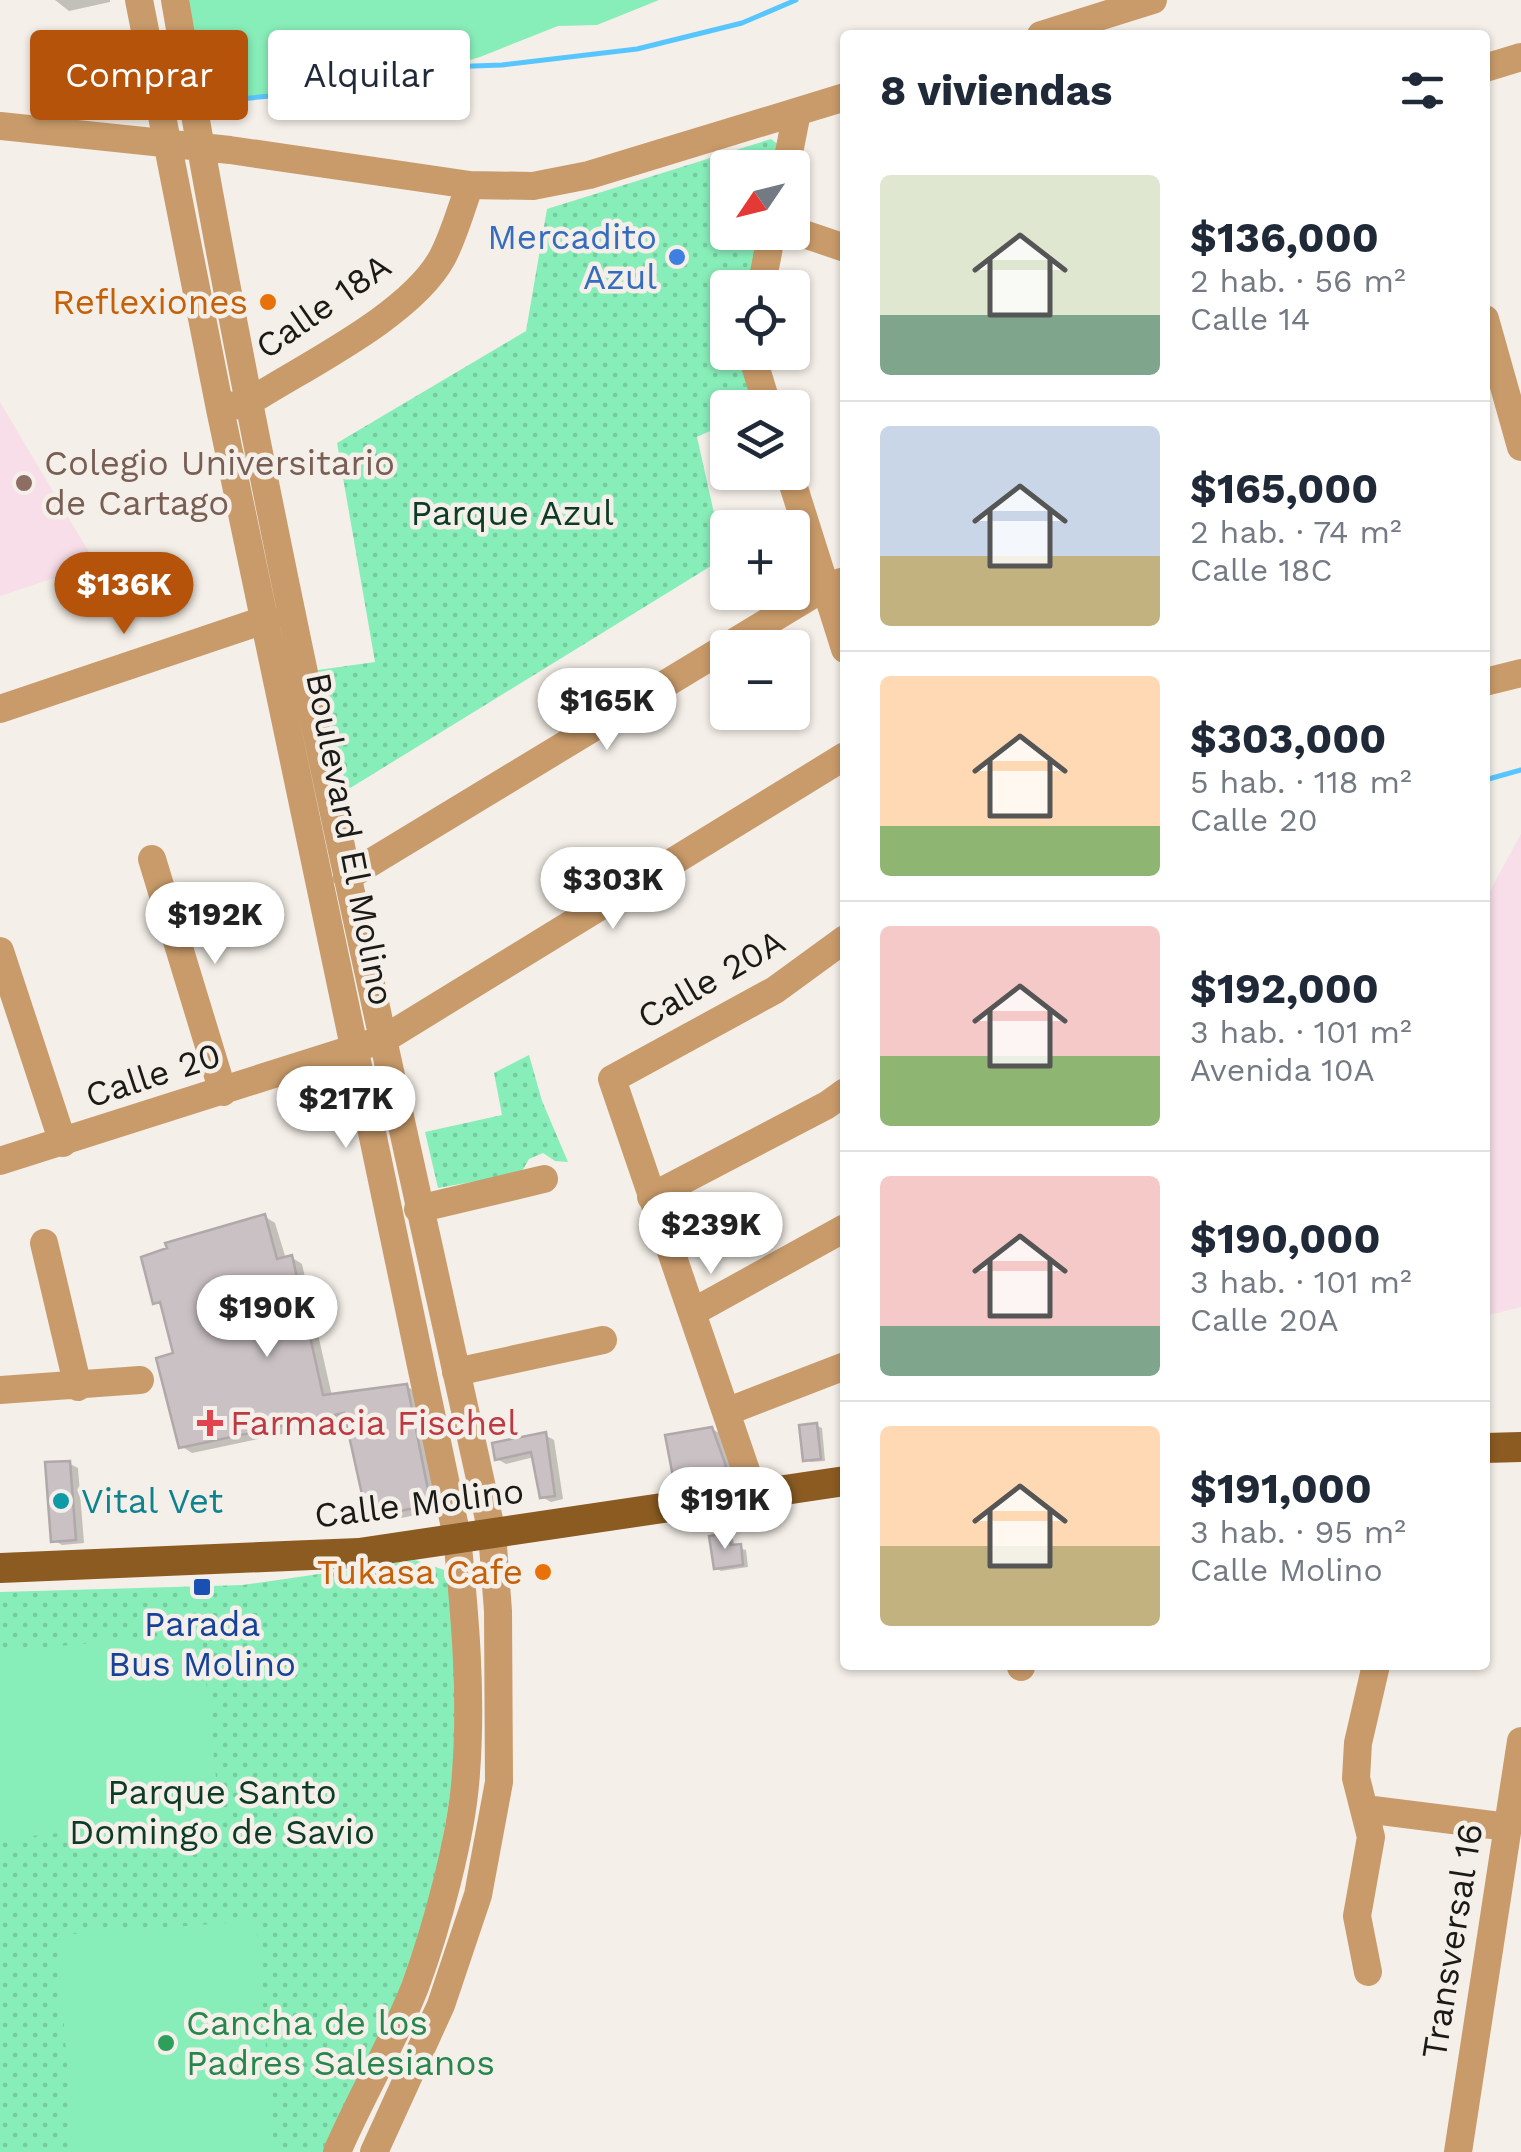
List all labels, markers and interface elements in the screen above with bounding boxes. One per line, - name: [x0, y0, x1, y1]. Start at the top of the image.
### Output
- chip: Comprar: [30, 30, 248, 120]
- chip: Alquilar: [268, 30, 470, 120]
- icon: filters: [1395, 63, 1450, 118]
- text: 8 viviendas: [880, 66, 1112, 115]
- north arrow: [710, 150, 810, 250]
- map controls: [710, 150, 810, 730]
- text: $136,000: [1190, 213, 1379, 262]
- icon: home: [960, 215, 1080, 335]
- place label: Mercadito Azul: [487, 216, 657, 298]
- street label: Calle 18A: [247, 244, 399, 368]
- marker: Mercadito Azul: [666, 246, 688, 268]
- text: 2 hab. · 56 m²: [1190, 262, 1406, 300]
- button: locate: [710, 270, 810, 370]
- place label: Reflexiones: [52, 281, 248, 323]
- marker: Reflexiones: [257, 291, 279, 313]
- text: Calle 14: [1190, 300, 1310, 338]
- button: layers: [710, 390, 810, 490]
- place label: Colegio Universitario de Cartago: [44, 442, 395, 524]
- text: $165,000: [1190, 464, 1378, 513]
- icon: home: [960, 466, 1080, 586]
- marker: Colegio Universitario de Cartago: [13, 472, 35, 494]
- park label: Parque Azul: [410, 492, 614, 534]
- button: +: [710, 510, 810, 610]
- text: 2 hab. · 74 m²: [1190, 513, 1402, 551]
- text: Calle 18C: [1190, 551, 1333, 589]
- pin: $136K: [54, 552, 194, 637]
- text: $136K: [76, 565, 172, 603]
- button: −: [710, 630, 810, 730]
- pin: $165K: [537, 668, 677, 753]
- street label: Boulevard El Molino: [297, 669, 403, 1009]
- text: $165K: [560, 681, 654, 719]
- text: $303,000: [1190, 714, 1386, 763]
- icon: home: [960, 716, 1080, 836]
- text: 5 hab. · 118 m²: [1190, 763, 1412, 801]
- text: Calle 20: [1190, 801, 1318, 839]
- pin: $303K: [543, 847, 683, 932]
- text: $303K: [563, 860, 664, 898]
- pin: $192K: [145, 882, 285, 967]
- text: $192K: [167, 895, 263, 933]
- street label: Calle 20A: [630, 920, 792, 1038]
- text: $192,000: [1190, 964, 1379, 1013]
- icon: home: [960, 966, 1080, 1086]
- text: 3 hab. · 101 m²: [1190, 1013, 1412, 1051]
- street label: Calle 20: [80, 1033, 226, 1117]
- text: Avenida 10A: [1190, 1051, 1375, 1089]
- pin: $217K: [276, 1066, 416, 1151]
- text: $217K: [298, 1079, 394, 1117]
- pin: $239K: [641, 1192, 781, 1277]
- text: $239K: [661, 1205, 761, 1243]
- text: $190,000: [1190, 1214, 1380, 1263]
- icon: home: [960, 1216, 1080, 1336]
- text: 3 hab. · 101 m²: [1190, 1263, 1412, 1301]
- pin: $190K: [197, 1275, 337, 1360]
- text: $190K: [219, 1288, 315, 1326]
- text: Calle 20A: [1190, 1301, 1339, 1339]
- place label: Farmacia Fischel: [230, 1402, 518, 1444]
- marker: Farmacia Fischel: [199, 1412, 221, 1434]
- text: $191,000: [1190, 1464, 1372, 1513]
- icon: home: [960, 1466, 1080, 1586]
- pin: $191K: [655, 1467, 795, 1552]
- street label: Calle Molino: [312, 1469, 526, 1537]
- place label: Vital Vet: [81, 1480, 223, 1522]
- text: $191K: [680, 1480, 770, 1518]
- marker: Vital Vet: [50, 1490, 72, 1512]
- text: 3 hab. · 95 m²: [1190, 1513, 1406, 1551]
- place label: Tukasa Cafe: [317, 1551, 523, 1593]
- text: Calle Molino: [1190, 1551, 1383, 1589]
- marker: Tukasa Cafe: [532, 1561, 554, 1583]
- marker: Parada Bus Molino: [191, 1576, 213, 1598]
- place label: Parada Bus Molino: [108, 1603, 296, 1685]
- park label: Parque Santo Domingo de Savio: [69, 1771, 375, 1853]
- street label: Transversal 16: [1413, 1820, 1491, 2062]
- place label: Cancha de los Padres Salesianos: [186, 2002, 495, 2084]
- marker: Cancha de los Padres Salesianos: [155, 2032, 177, 2054]

